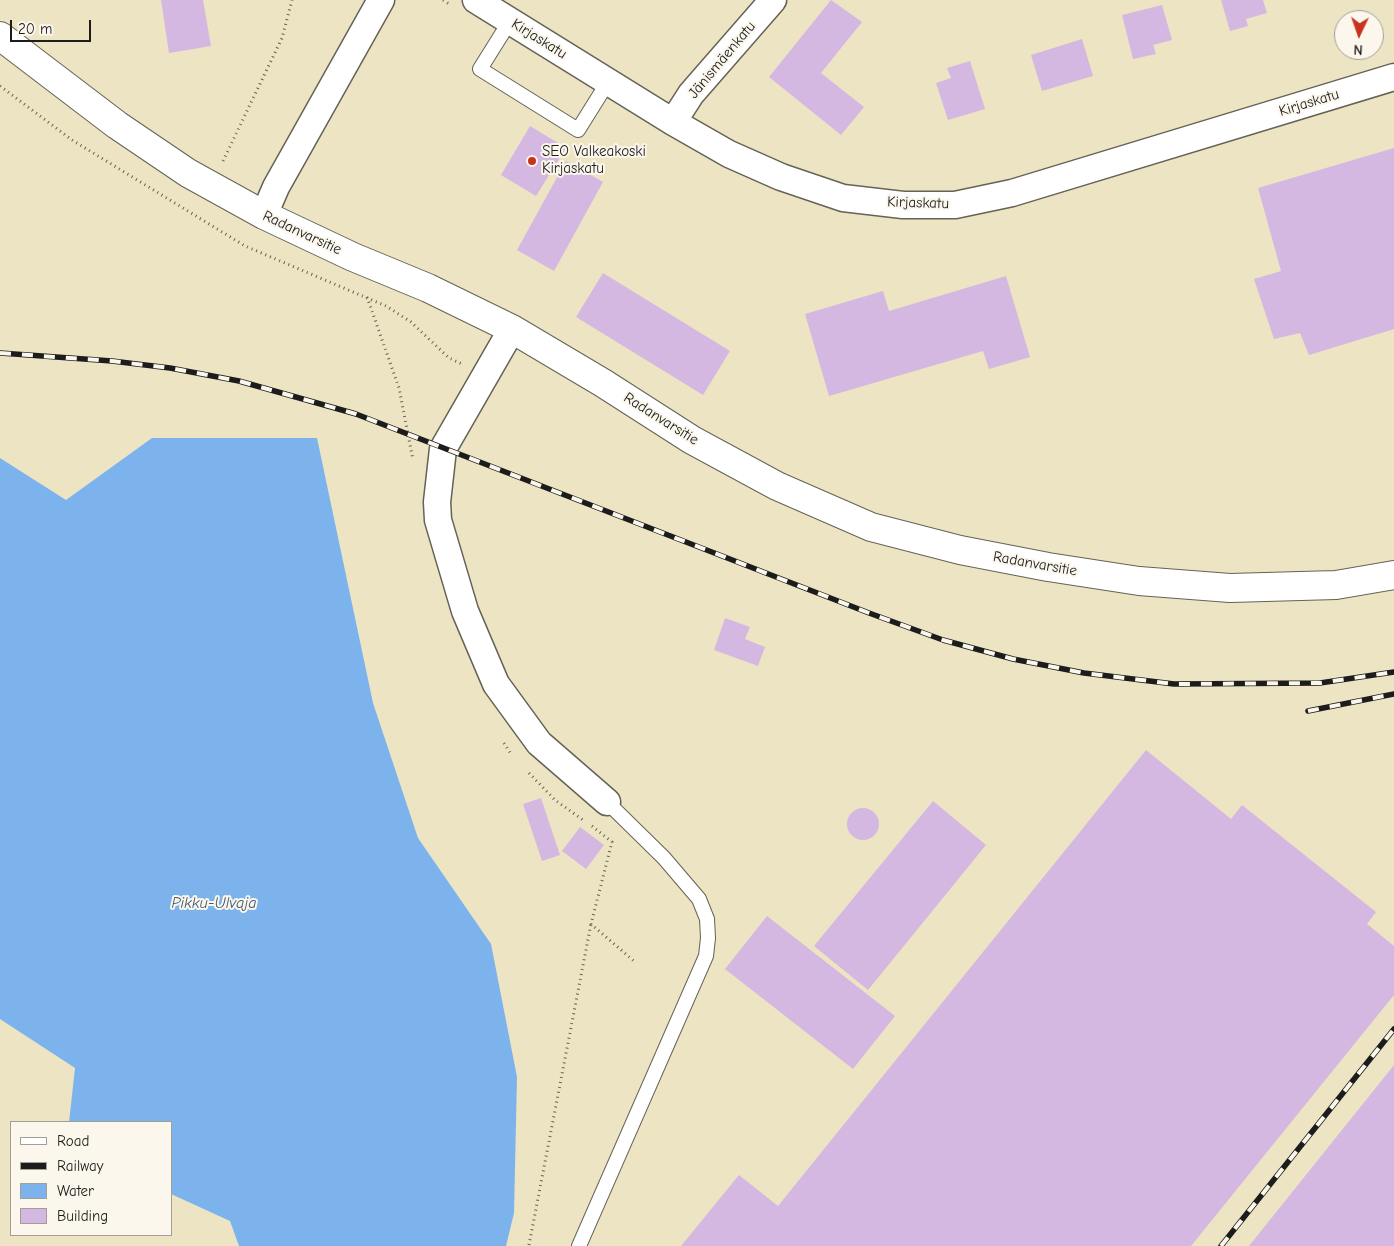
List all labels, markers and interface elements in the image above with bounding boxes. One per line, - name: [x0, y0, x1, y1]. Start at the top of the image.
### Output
- scale bar: [12, 10, 94, 42]
- north arrow: [1334, 10, 1384, 60]
- street label: Kirjaskatu: [508, 15, 570, 63]
- street label: Jänismäenkatu: [685, 18, 759, 102]
- text: 20 m: [18, 20, 52, 38]
- text: N: [1353, 41, 1363, 58]
- street label: Kirjaskatu: [1277, 85, 1341, 121]
- place label: SEO Valkeakoski Kirjaskatu: [542, 143, 646, 178]
- marker: SEO Valkeakoski Kirjaskatu: [526, 155, 538, 167]
- street label: Kirjaskatu: [887, 193, 949, 213]
- street label: Radanvarsitie: [260, 207, 344, 259]
- street label: Radanvarsitie: [620, 389, 702, 449]
- street label: Radanvarsitie: [992, 548, 1078, 580]
- water label: Pikku-Ulvaja: [172, 893, 256, 913]
- legend: [10, 1121, 172, 1236]
- text: Road: [57, 1132, 89, 1150]
- text: Railway: [57, 1157, 103, 1175]
- text: Water: [57, 1182, 94, 1200]
- text: Building: [57, 1207, 108, 1225]

